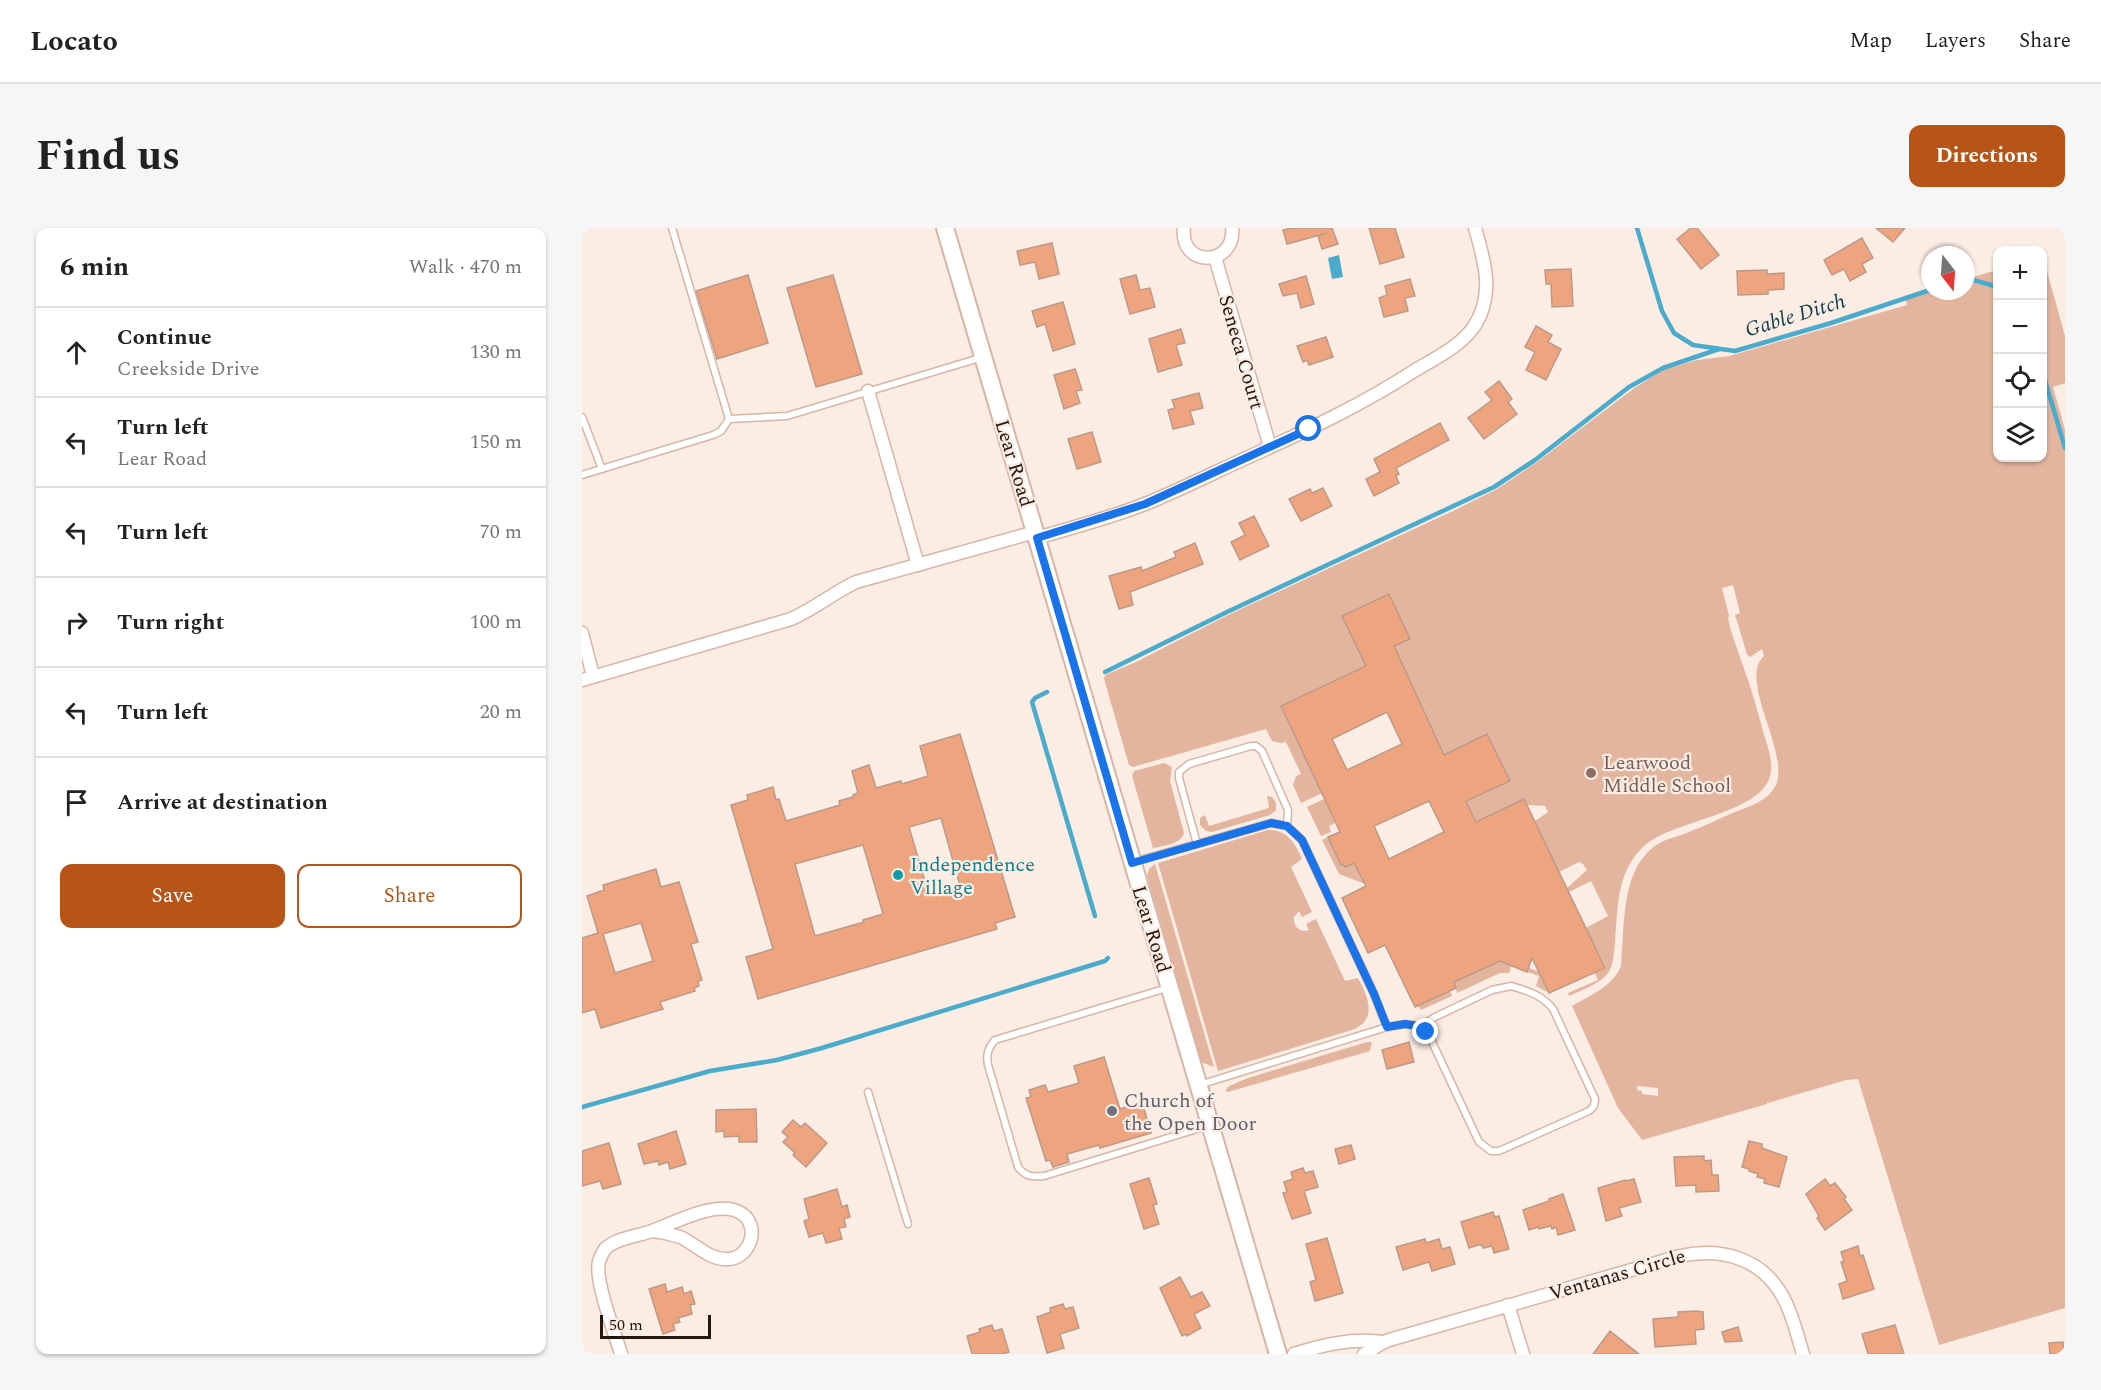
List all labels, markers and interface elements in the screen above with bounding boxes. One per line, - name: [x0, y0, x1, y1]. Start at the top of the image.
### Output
- text: Locato: [30, 20, 118, 63]
- text: Map: [1850, 25, 1892, 57]
- text: Layers: [1925, 25, 1986, 57]
- text: Share: [2019, 25, 2071, 57]
- text: Find us: [36, 125, 180, 188]
- button: Directions: [1909, 125, 2065, 187]
- north arrow: [1921, 246, 1975, 300]
- map controls: [1993, 246, 2047, 462]
- button: +: [1993, 246, 2047, 300]
- text: 6 min: [60, 247, 129, 287]
- text: Walk · 470 m: [409, 252, 522, 282]
- water label: Gable Ditch: [1741, 285, 1850, 346]
- street label: Seneca Court: [1210, 291, 1272, 413]
- button: −: [1993, 300, 2047, 354]
- text: Continue: [117, 321, 212, 354]
- icon: ahead: [60, 336, 93, 369]
- text: 130 m: [470, 337, 522, 367]
- text: Creekside Drive: [117, 354, 259, 384]
- button: locate: [1993, 354, 2047, 408]
- button: layers: [1993, 408, 2047, 462]
- text: Turn left: [117, 411, 209, 444]
- route start: [1295, 415, 1321, 441]
- street label: Lear Road: [987, 416, 1042, 511]
- icon: left: [60, 426, 93, 459]
- text: 150 m: [470, 427, 522, 457]
- text: Lear Road: [117, 444, 207, 474]
- icon: left: [60, 516, 93, 549]
- text: Turn left: [117, 516, 209, 549]
- text: 70 m: [480, 517, 522, 547]
- icon: right: [60, 606, 93, 639]
- text: Turn right: [117, 606, 224, 639]
- text: 100 m: [470, 607, 522, 637]
- icon: left: [60, 696, 93, 729]
- text: Turn left: [117, 696, 209, 729]
- text: 20 m: [480, 697, 522, 727]
- place label: Learwood Middle School: [1603, 748, 1731, 801]
- marker: Learwood Middle School: [1584, 766, 1598, 780]
- icon: arrive: [60, 786, 93, 819]
- text: Arrive at destination: [117, 786, 328, 819]
- place label: Independence Village: [910, 850, 1035, 903]
- button: Save: [60, 864, 285, 928]
- button: Share: [297, 864, 522, 928]
- marker: Independence Village: [891, 868, 905, 882]
- street label: Lear Road: [1124, 882, 1179, 977]
- route end: [1412, 1018, 1438, 1044]
- place label: Church of the Open Door: [1124, 1086, 1256, 1139]
- marker: Church of the Open Door: [1105, 1104, 1119, 1118]
- street label: Ventanas Circle: [1545, 1241, 1689, 1309]
- scale bar: [600, 1312, 711, 1340]
- text: 50 m: [609, 1313, 643, 1337]

